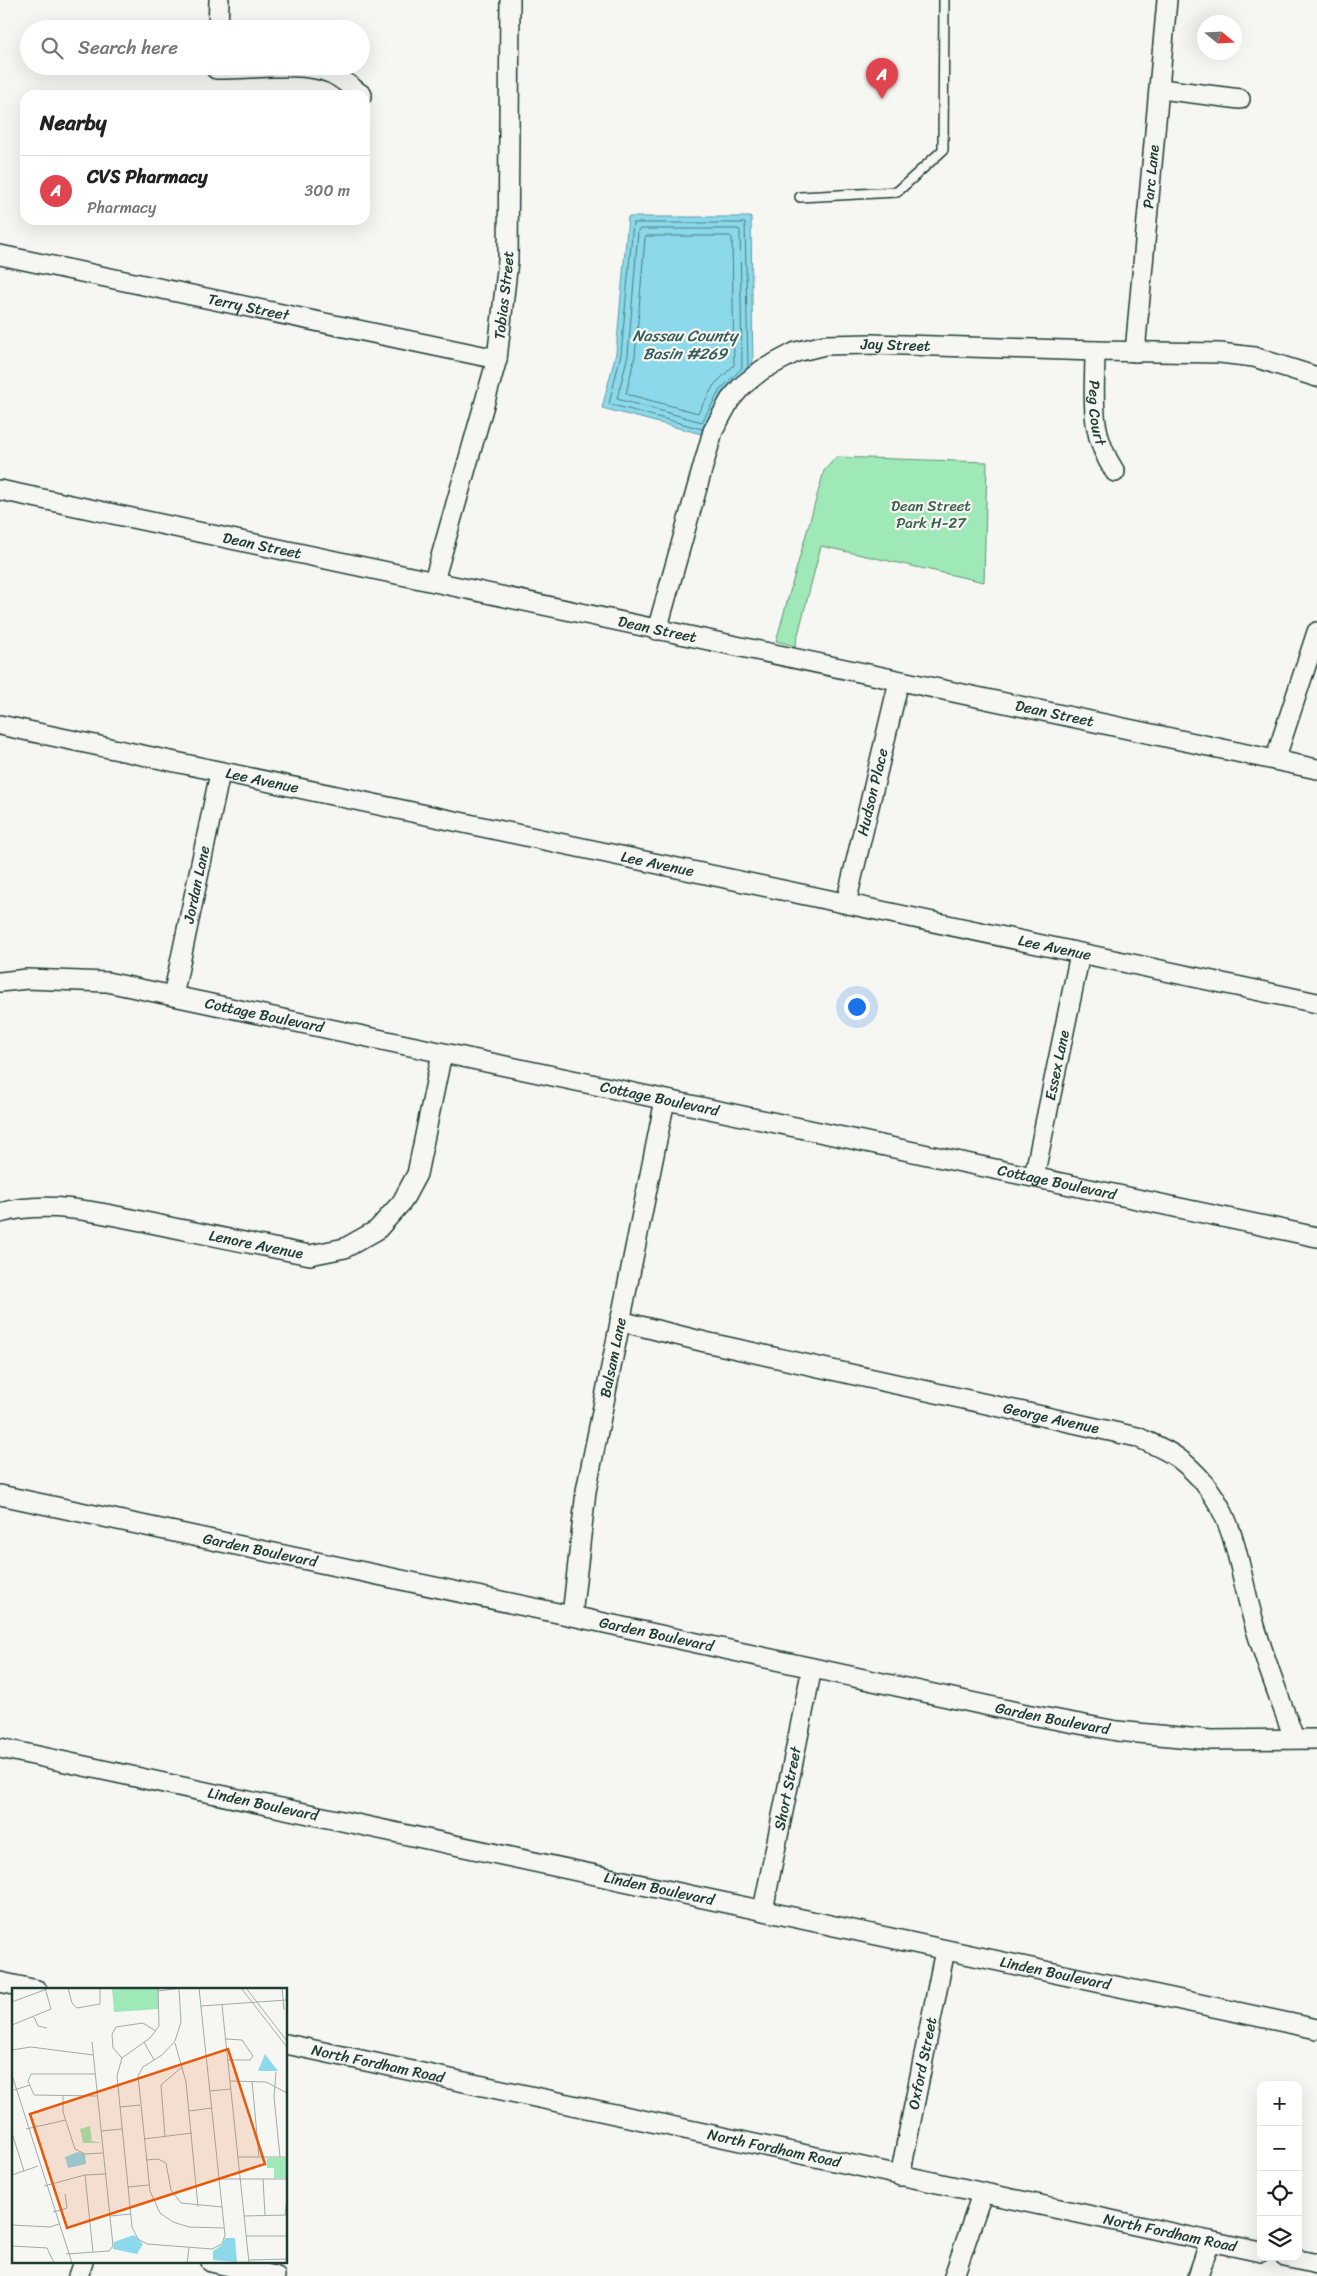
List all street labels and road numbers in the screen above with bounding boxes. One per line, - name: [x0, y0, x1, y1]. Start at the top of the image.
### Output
- street label: Parc Lane: [1135, 144, 1167, 210]
- street label: Tobias Street: [486, 250, 521, 341]
- street label: Terry Street: [206, 286, 292, 328]
- street label: Jay Street: [859, 331, 931, 359]
- street label: Peg Court: [1081, 380, 1114, 450]
- street label: Dean Street: [220, 525, 304, 567]
- street label: Dean Street: [616, 608, 700, 650]
- street label: Dean Street: [1013, 692, 1097, 734]
- street label: Hudson Place: [849, 745, 896, 839]
- street label: Lee Avenue: [223, 760, 301, 801]
- street label: Jordan Lane: [175, 843, 217, 927]
- street label: Lee Avenue: [619, 843, 697, 884]
- street label: Lee Avenue: [1016, 927, 1094, 968]
- street label: Cottage Boulevard: [203, 990, 327, 1041]
- street label: Essex Lane: [1037, 1028, 1077, 1103]
- street label: Cottage Boulevard: [598, 1073, 723, 1124]
- street label: Cottage Boulevard: [995, 1157, 1120, 1208]
- street label: Lenore Avenue: [207, 1222, 305, 1266]
- street label: Balsam Lane: [592, 1315, 634, 1400]
- street label: George Avenue: [1001, 1395, 1102, 1441]
- street label: Garden Boulevard: [201, 1525, 321, 1575]
- street label: Garden Boulevard: [597, 1609, 717, 1659]
- street label: Garden Boulevard: [993, 1695, 1113, 1743]
- street label: Short Street: [766, 1743, 809, 1833]
- street label: Linden Boulevard: [205, 1780, 322, 1829]
- street label: Linden Boulevard: [601, 1864, 718, 1913]
- street label: Linden Boulevard: [998, 1949, 1114, 1998]
- street label: Oxford Street: [901, 2014, 944, 2112]
- street label: North Fordham Road: [309, 2037, 448, 2091]
- street label: North Fordham Road: [705, 2121, 844, 2175]
- street label: North Fordham Road: [1101, 2206, 1240, 2260]

